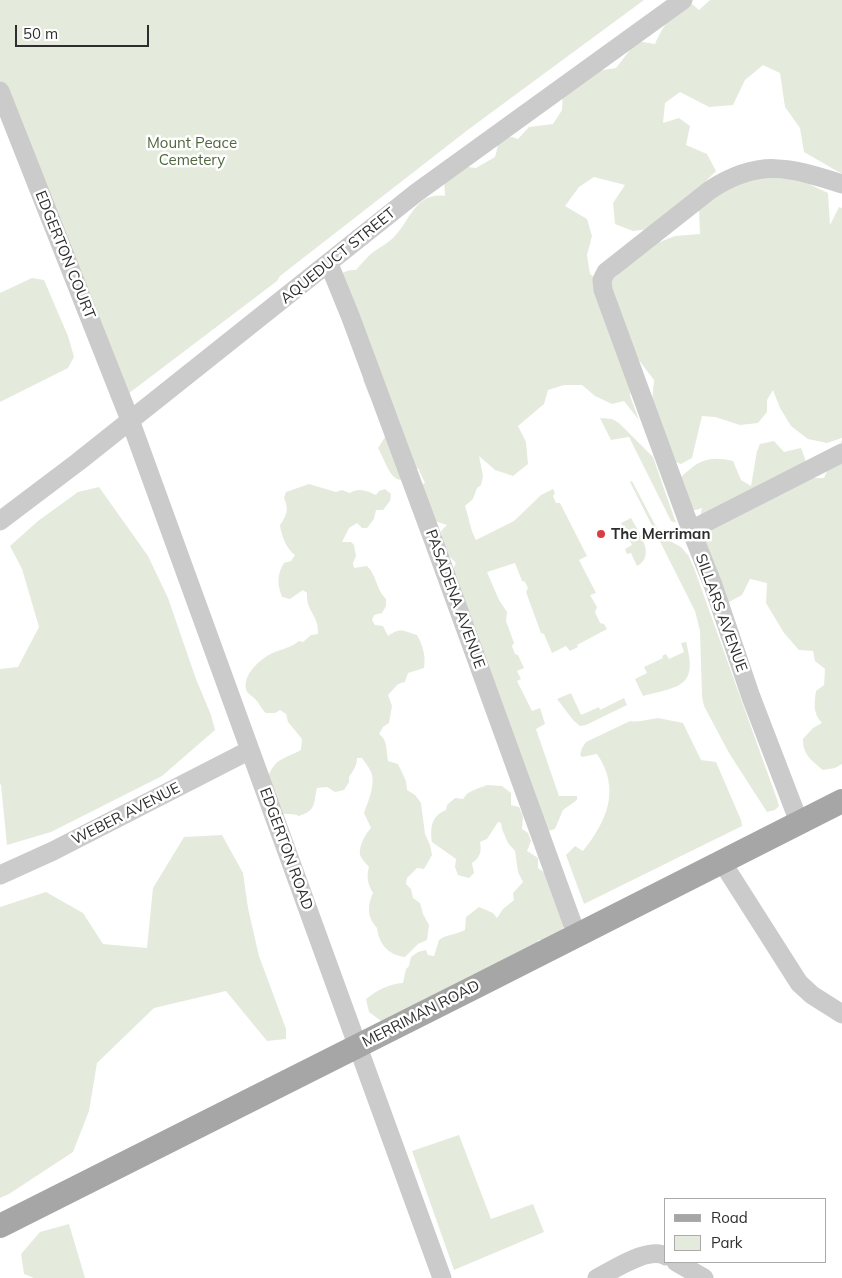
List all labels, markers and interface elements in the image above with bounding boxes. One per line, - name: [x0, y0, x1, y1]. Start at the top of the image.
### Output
- scale bar: [18, 15, 151, 47]
- text: 50 m: [23, 24, 58, 43]
- park label: Mount Peace Cemetery: [147, 134, 237, 169]
- street label: EDGERTON COURT: [31, 188, 99, 322]
- street label: AQUEDUCT STREET: [277, 204, 399, 308]
- place label: The Merriman: [611, 525, 710, 543]
- street label: PASADENA AVENUE: [421, 527, 489, 671]
- marker: The Merriman: [595, 528, 607, 540]
- street label: SILLARS AVENUE: [691, 551, 751, 675]
- street label: WEBER AVENUE: [69, 779, 183, 849]
- street label: EDGERTON ROAD: [255, 785, 317, 913]
- street label: MERRIMAN ROAD: [359, 977, 483, 1051]
- legend: [664, 1198, 827, 1263]
- text: Road: [711, 1208, 748, 1227]
- text: Park: [711, 1233, 743, 1252]

